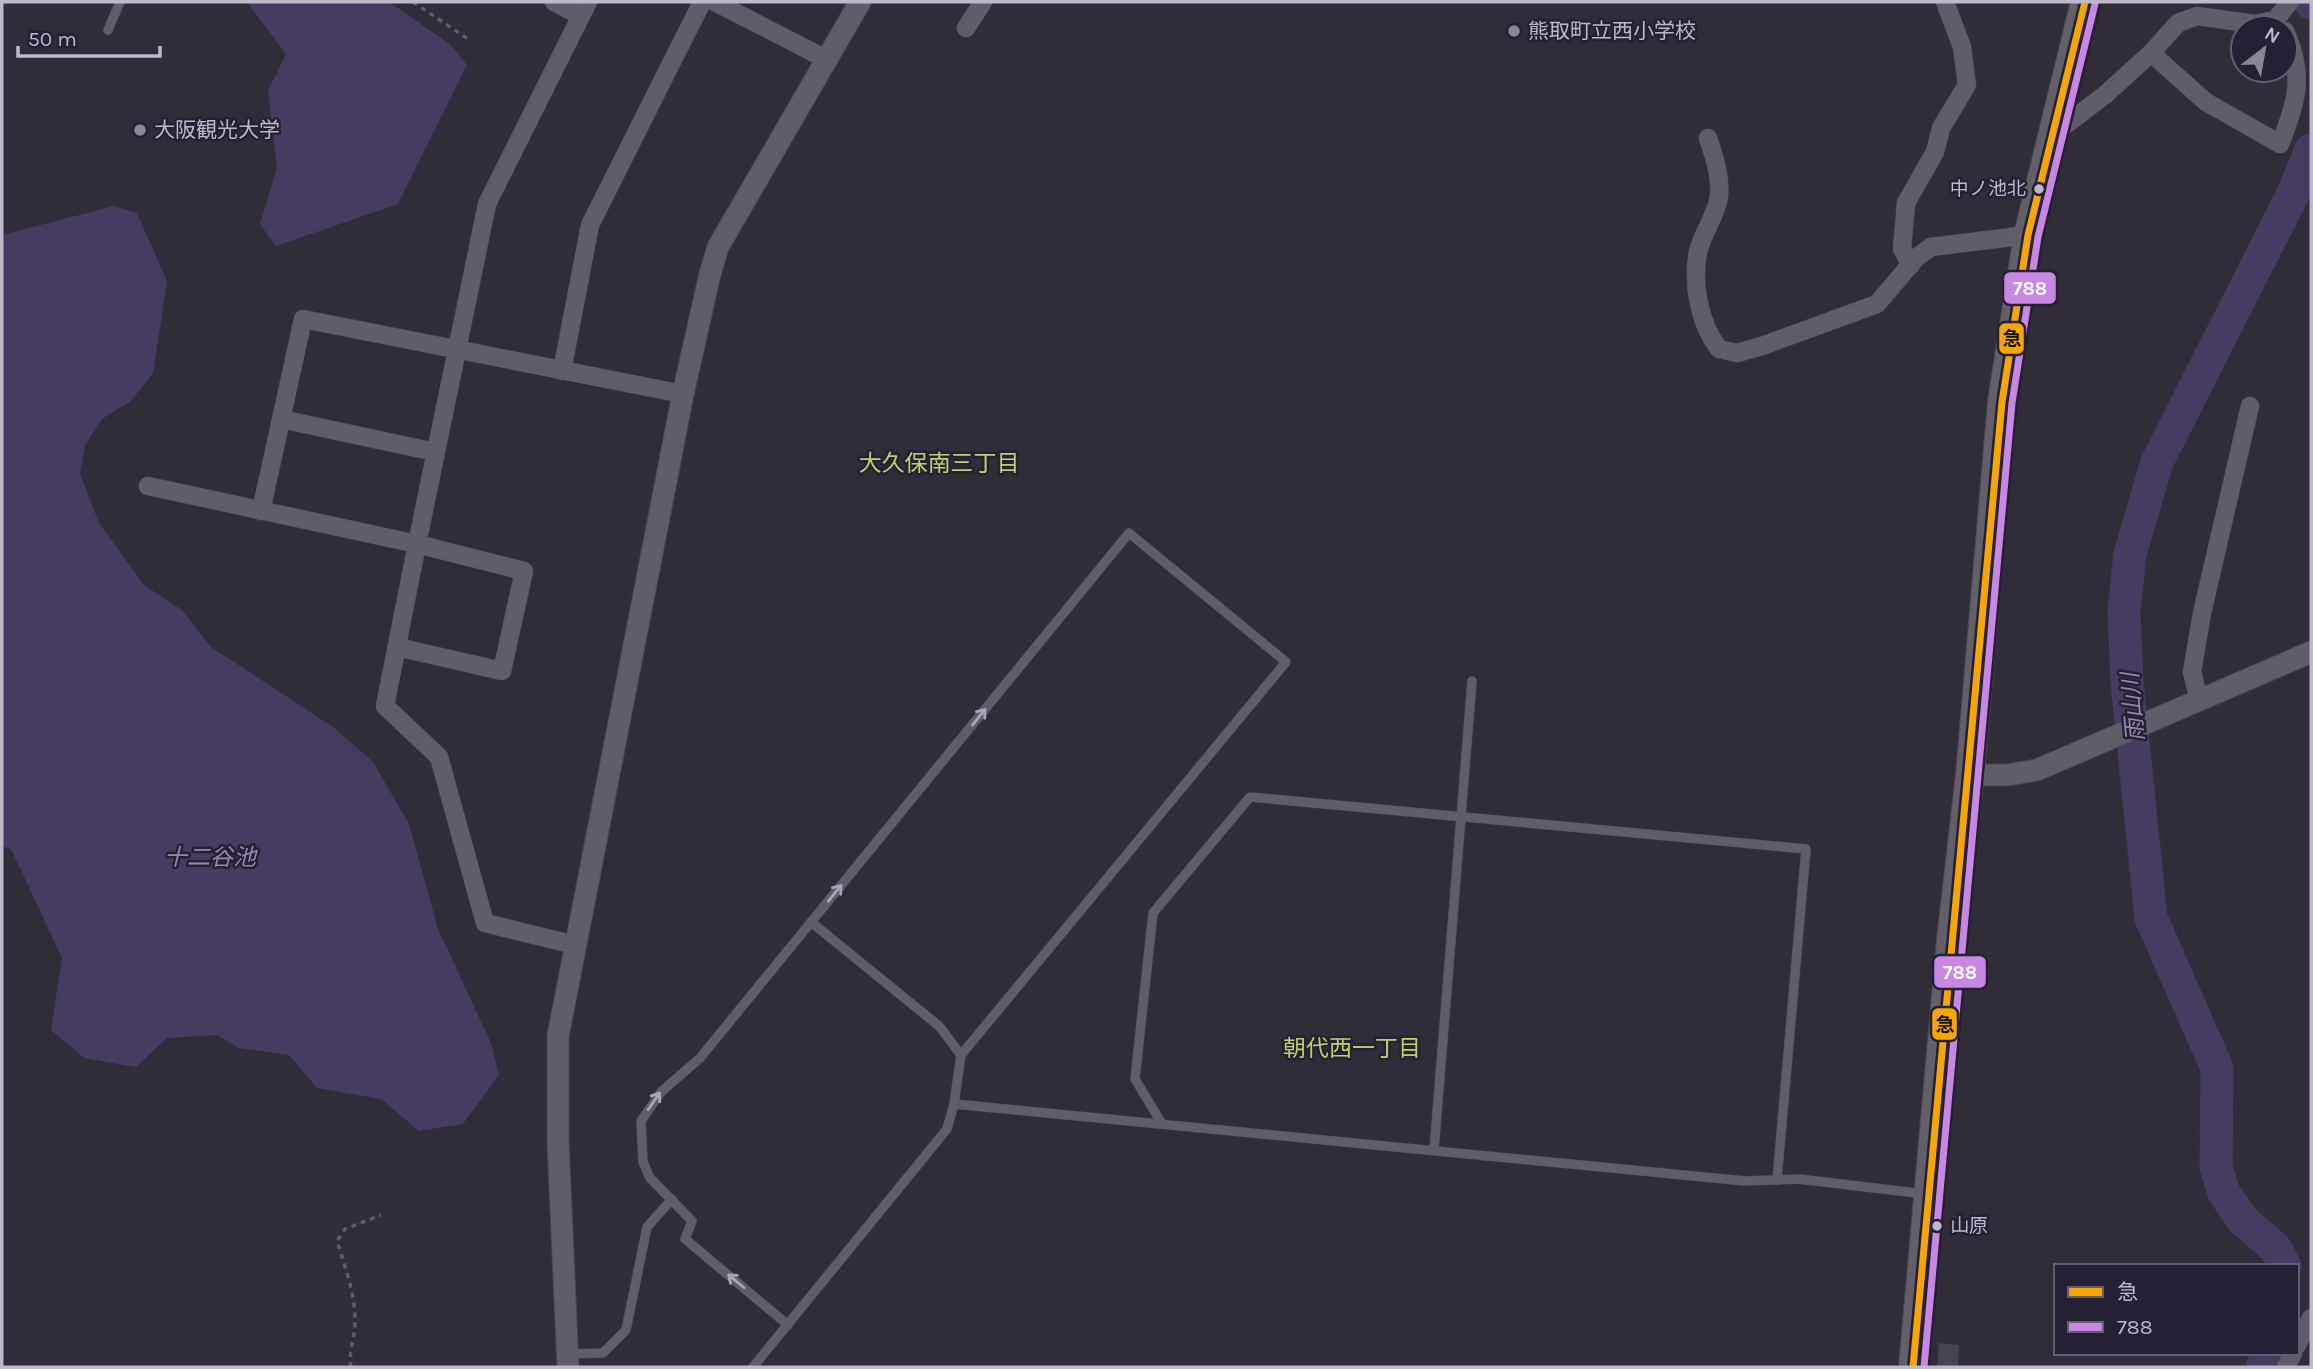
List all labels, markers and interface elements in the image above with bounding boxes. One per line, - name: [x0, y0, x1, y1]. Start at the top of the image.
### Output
- scale bar: [18, 14, 159, 58]
- north arrow: [2229, 14, 2299, 84]
- place label: 熊取町立西小学校: [1528, 19, 1696, 43]
- text: N: [2261, 22, 2284, 48]
- marker: 熊取町立西小学校: [1506, 23, 1522, 39]
- text: 50 m: [28, 27, 77, 51]
- place label: 大阪観光大学: [154, 118, 280, 142]
- marker: 大阪観光大学: [132, 122, 148, 138]
- place label: 中ノ池北: [1950, 178, 2026, 200]
- marker: 中ノ池北: [2032, 182, 2046, 196]
- line badge: 788: [2003, 271, 2057, 305]
- text: 788: [2013, 278, 2047, 300]
- line badge: 急: [1998, 322, 2025, 355]
- text: 急: [2002, 328, 2022, 350]
- district label: 大久保南三丁目: [859, 450, 1020, 477]
- water label: 雨山川: [2116, 668, 2149, 743]
- one-way arrow: [971, 708, 987, 726]
- water label: 十二谷池: [164, 844, 258, 871]
- one-way arrow: [827, 884, 842, 902]
- line badge: 788: [1933, 955, 1987, 989]
- text: 788: [1943, 962, 1977, 984]
- line badge: 急: [1931, 1007, 1958, 1041]
- text: 急: [1935, 1014, 1955, 1036]
- district label: 朝代西一丁目: [1283, 1035, 1421, 1062]
- one-way arrow: [647, 1092, 661, 1112]
- place label: 山原: [1950, 1215, 1988, 1237]
- marker: 山原: [1930, 1219, 1944, 1233]
- legend: [2054, 1264, 2299, 1355]
- one-way arrow: [727, 1274, 745, 1289]
- text: 急: [2117, 1280, 2138, 1304]
- text: 788: [2117, 1315, 2153, 1339]

